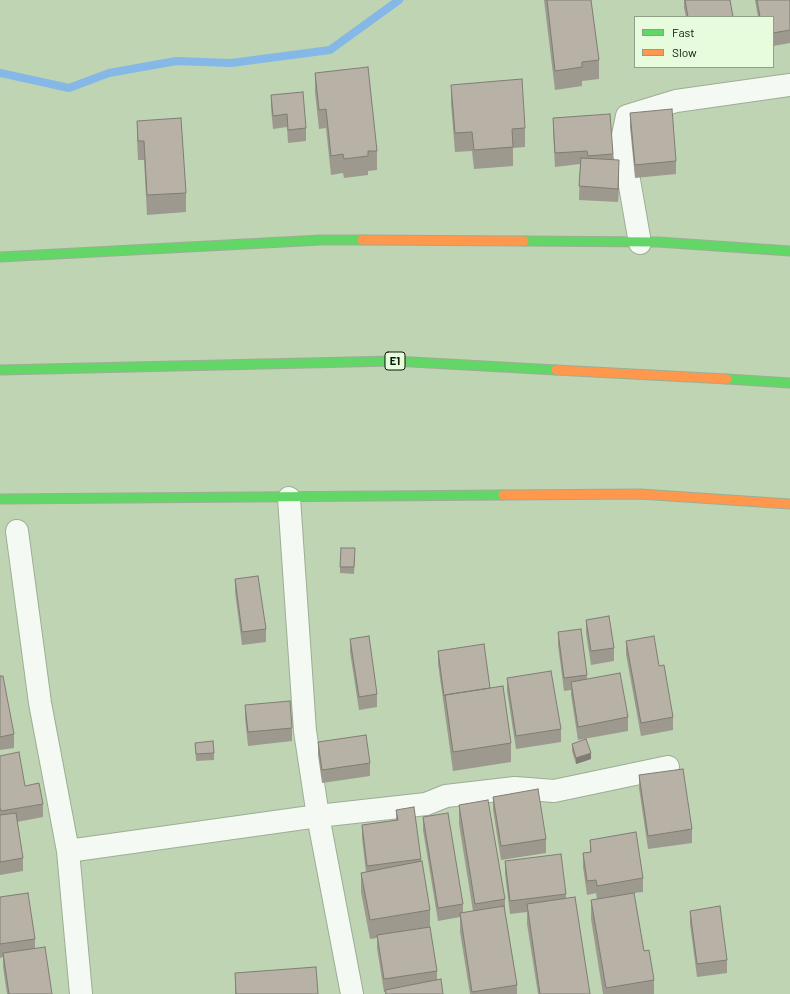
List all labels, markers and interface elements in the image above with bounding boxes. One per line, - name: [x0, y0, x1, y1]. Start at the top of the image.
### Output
- legend: [634, 16, 774, 68]
- text: Fast: [672, 25, 695, 39]
- text: Slow: [672, 45, 697, 59]
- road number: E1: [385, 352, 405, 370]

